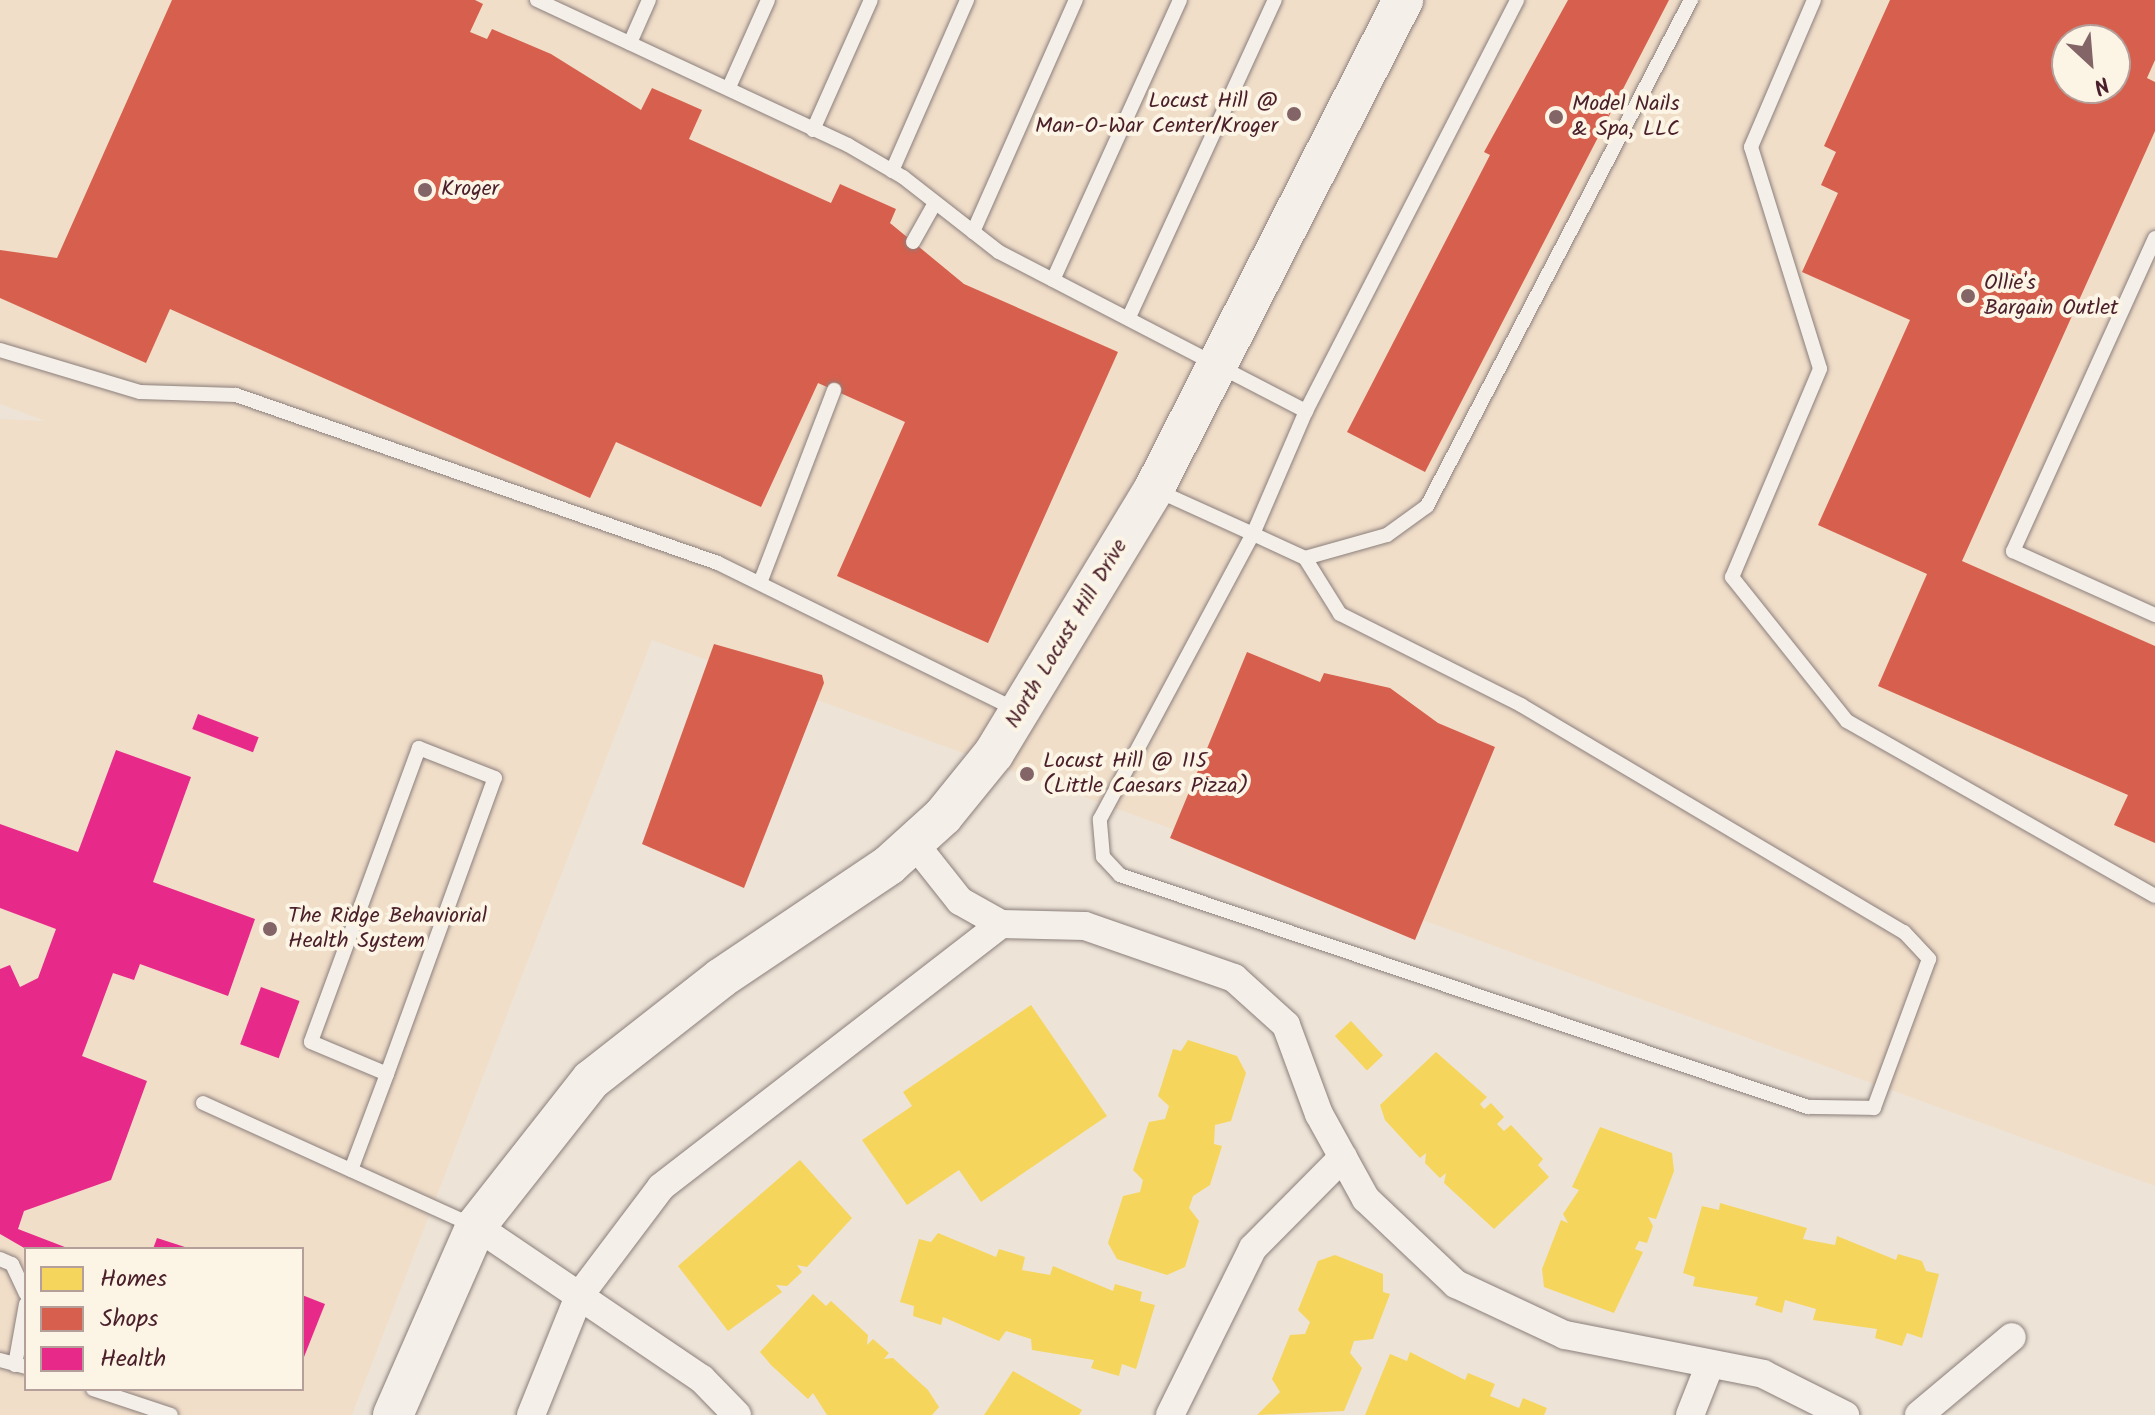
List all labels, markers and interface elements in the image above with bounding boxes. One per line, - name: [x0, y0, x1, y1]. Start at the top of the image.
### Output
- north arrow: [2051, 24, 2131, 104]
- text: N: [2087, 65, 2115, 103]
- place label: Locust Hill @ Man-O-War Center/Kroger: [1035, 88, 1278, 140]
- place label: Model Nails & Spa, LLC: [1572, 91, 1680, 142]
- marker: Locust Hill @ Man-O-War Center/Kroger: [1285, 105, 1303, 123]
- marker: Model Nails & Spa, LLC: [1547, 108, 1565, 126]
- place label: Kroger: [441, 177, 499, 203]
- marker: Kroger: [416, 181, 434, 199]
- place label: Ollie's Bargain Outlet: [1984, 270, 2119, 322]
- marker: Ollie's Bargain Outlet: [1959, 287, 1977, 305]
- street label: North Locust Hill Drive: [1000, 535, 1134, 733]
- place label: Locust Hill @ 115 (Little Caesars Pizza): [1043, 748, 1249, 800]
- marker: Locust Hill @ 115 (Little Caesars Pizza): [1018, 765, 1036, 783]
- place label: The Ridge Behaviorial Health System: [288, 903, 487, 954]
- marker: The Ridge Behaviorial Health System: [259, 918, 281, 940]
- legend: [24, 1247, 304, 1391]
- text: Homes: [100, 1260, 167, 1299]
- text: Shops: [100, 1300, 158, 1339]
- text: Health: [100, 1340, 166, 1379]

